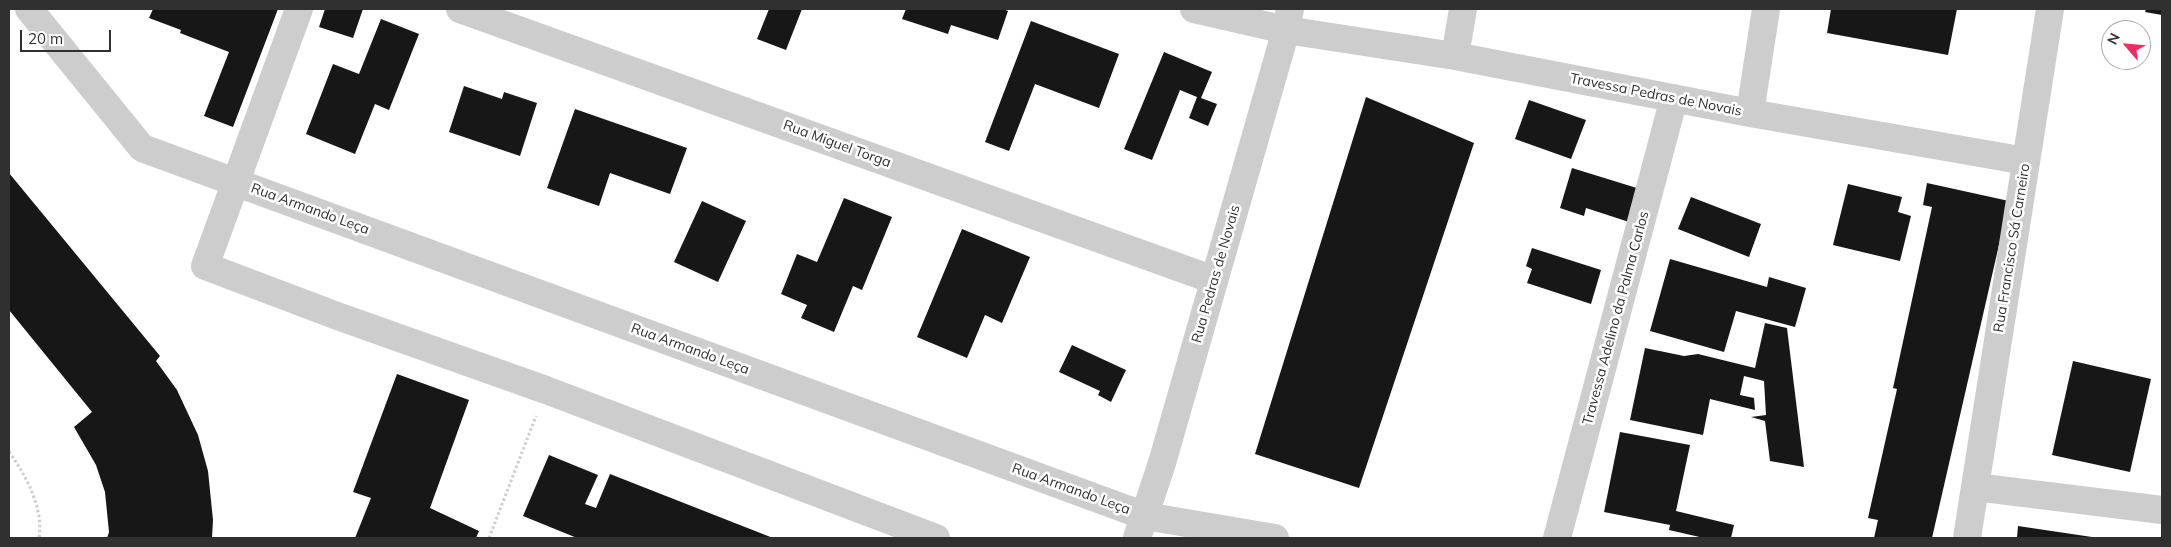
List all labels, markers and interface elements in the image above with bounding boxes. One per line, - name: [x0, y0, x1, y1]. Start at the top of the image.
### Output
- scale bar: [22, 20, 114, 52]
- north arrow: [2101, 20, 2151, 70]
- text: 20 m: [28, 29, 63, 48]
- text: N: [2103, 30, 2124, 47]
- street label: Travessa Pedras de Novais: [1569, 70, 1743, 120]
- street label: Rua Miguel Torga: [781, 117, 893, 171]
- street label: Rua Francisco Sá Carneiro: [1990, 162, 2034, 334]
- street label: Rua Armando Leça: [249, 180, 371, 238]
- street label: Rua Pedras de Novais: [1188, 203, 1244, 345]
- street label: Travessa Adelino da Palma Carlos: [1579, 209, 1653, 427]
- street label: Rua Armando Leça: [629, 320, 751, 378]
- street label: Rua Armando Leça: [1010, 460, 1132, 518]

